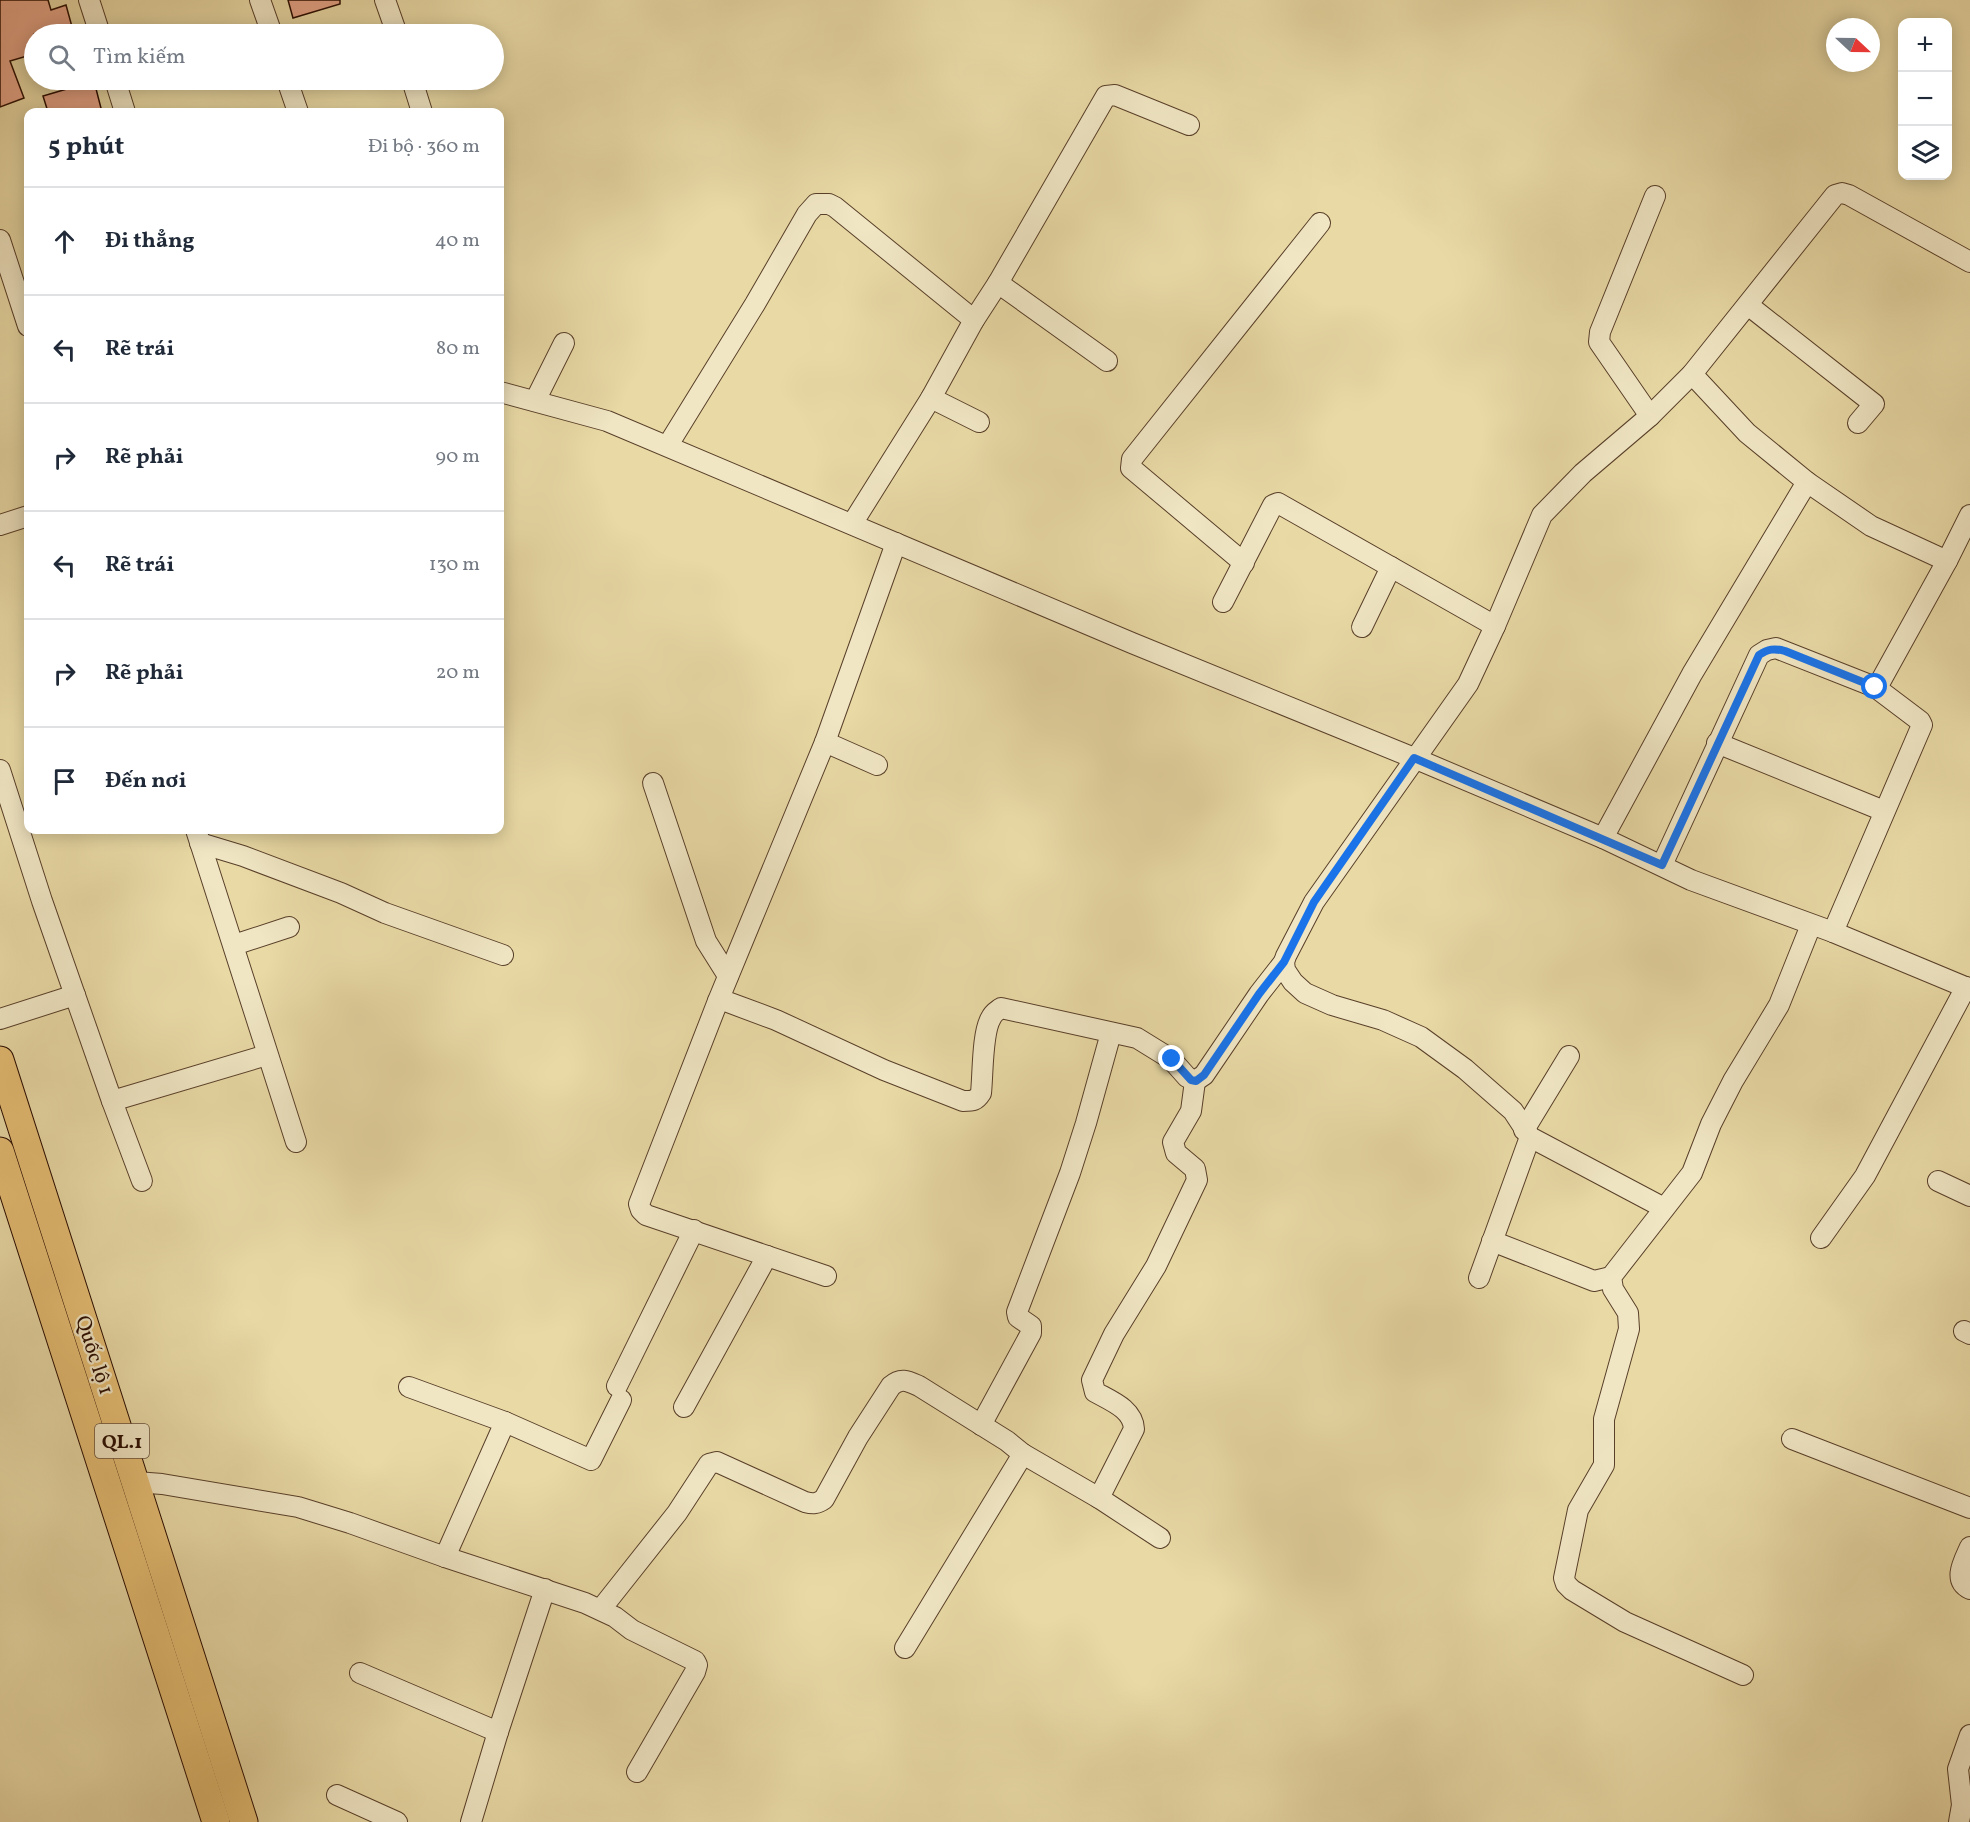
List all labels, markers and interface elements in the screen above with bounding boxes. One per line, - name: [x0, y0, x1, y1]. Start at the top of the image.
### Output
- north arrow: [1826, 18, 1880, 72]
- map controls: [1898, 18, 1952, 180]
- button: +: [1898, 18, 1952, 72]
- search box: [24, 24, 504, 90]
- icon: search: [45, 41, 78, 74]
- text: Tìm kiếm: [93, 42, 186, 73]
- button: −: [1898, 72, 1952, 126]
- button: layers: [1898, 126, 1952, 180]
- text: 5 phút: [48, 129, 124, 165]
- text: Đi bộ · 360 m: [368, 133, 480, 161]
- icon: ahead: [48, 225, 81, 258]
- text: Đi thẳng: [105, 226, 195, 257]
- text: 40 m: [435, 227, 480, 255]
- icon: left: [48, 333, 81, 366]
- text: Rẽ trái: [105, 334, 174, 365]
- text: 80 m: [436, 335, 480, 363]
- icon: right: [48, 441, 81, 474]
- text: Rẽ phải: [105, 442, 184, 473]
- text: 90 m: [436, 443, 480, 471]
- icon: left: [48, 549, 81, 582]
- text: Rẽ trái: [105, 550, 174, 581]
- text: 130 m: [429, 551, 480, 579]
- icon: right: [48, 657, 81, 690]
- text: Rẽ phải: [105, 658, 184, 689]
- text: 20 m: [436, 659, 480, 687]
- route start: [1861, 673, 1887, 699]
- icon: arrive: [48, 765, 81, 798]
- text: Đến nơi: [105, 766, 187, 797]
- route end: [1158, 1045, 1184, 1071]
- street label: Quốc lộ 1: [67, 1312, 120, 1399]
- road number: QL.1: [95, 1424, 149, 1458]

